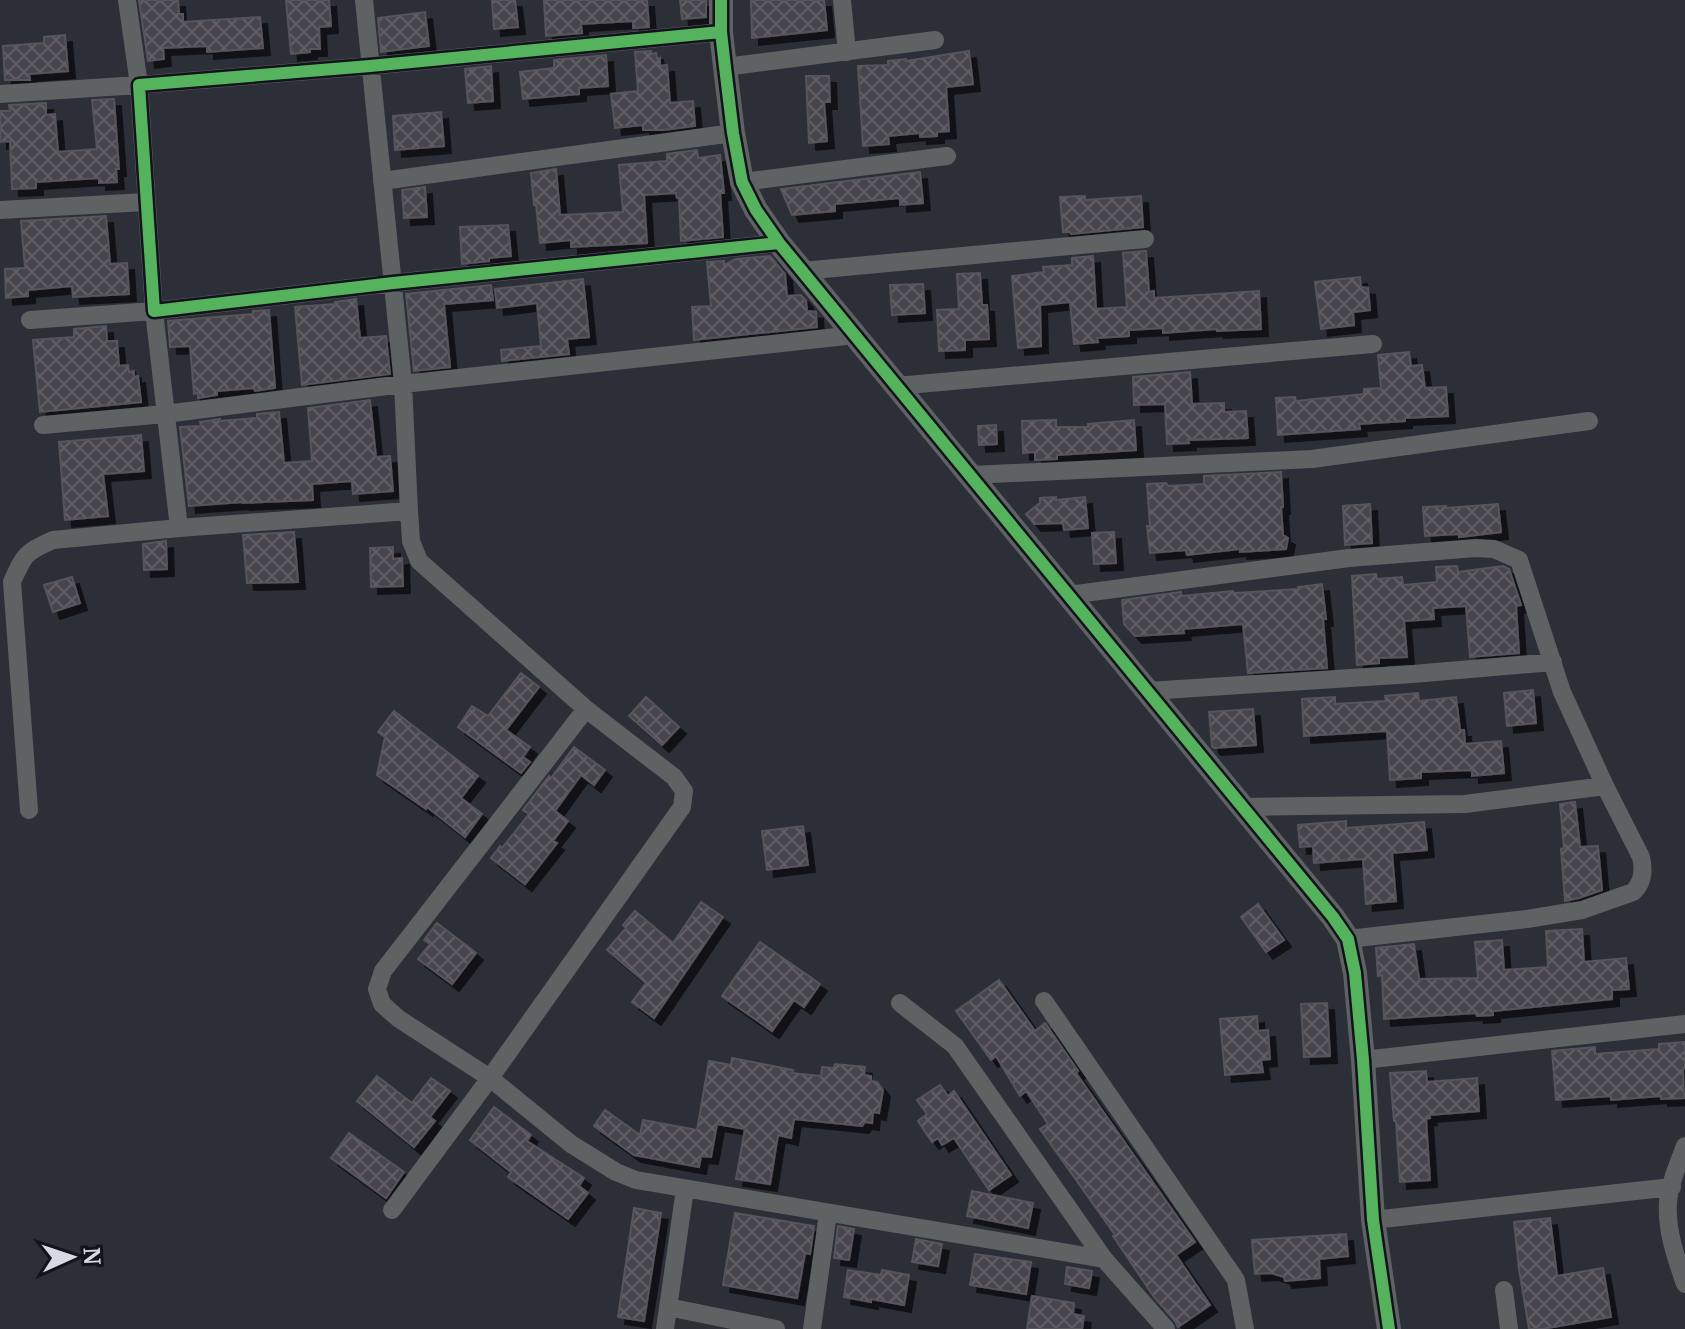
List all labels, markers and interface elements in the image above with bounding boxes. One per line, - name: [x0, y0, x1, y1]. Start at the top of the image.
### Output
- north arrow: [32, 1217, 112, 1297]
- text: N: [78, 1247, 106, 1266]

